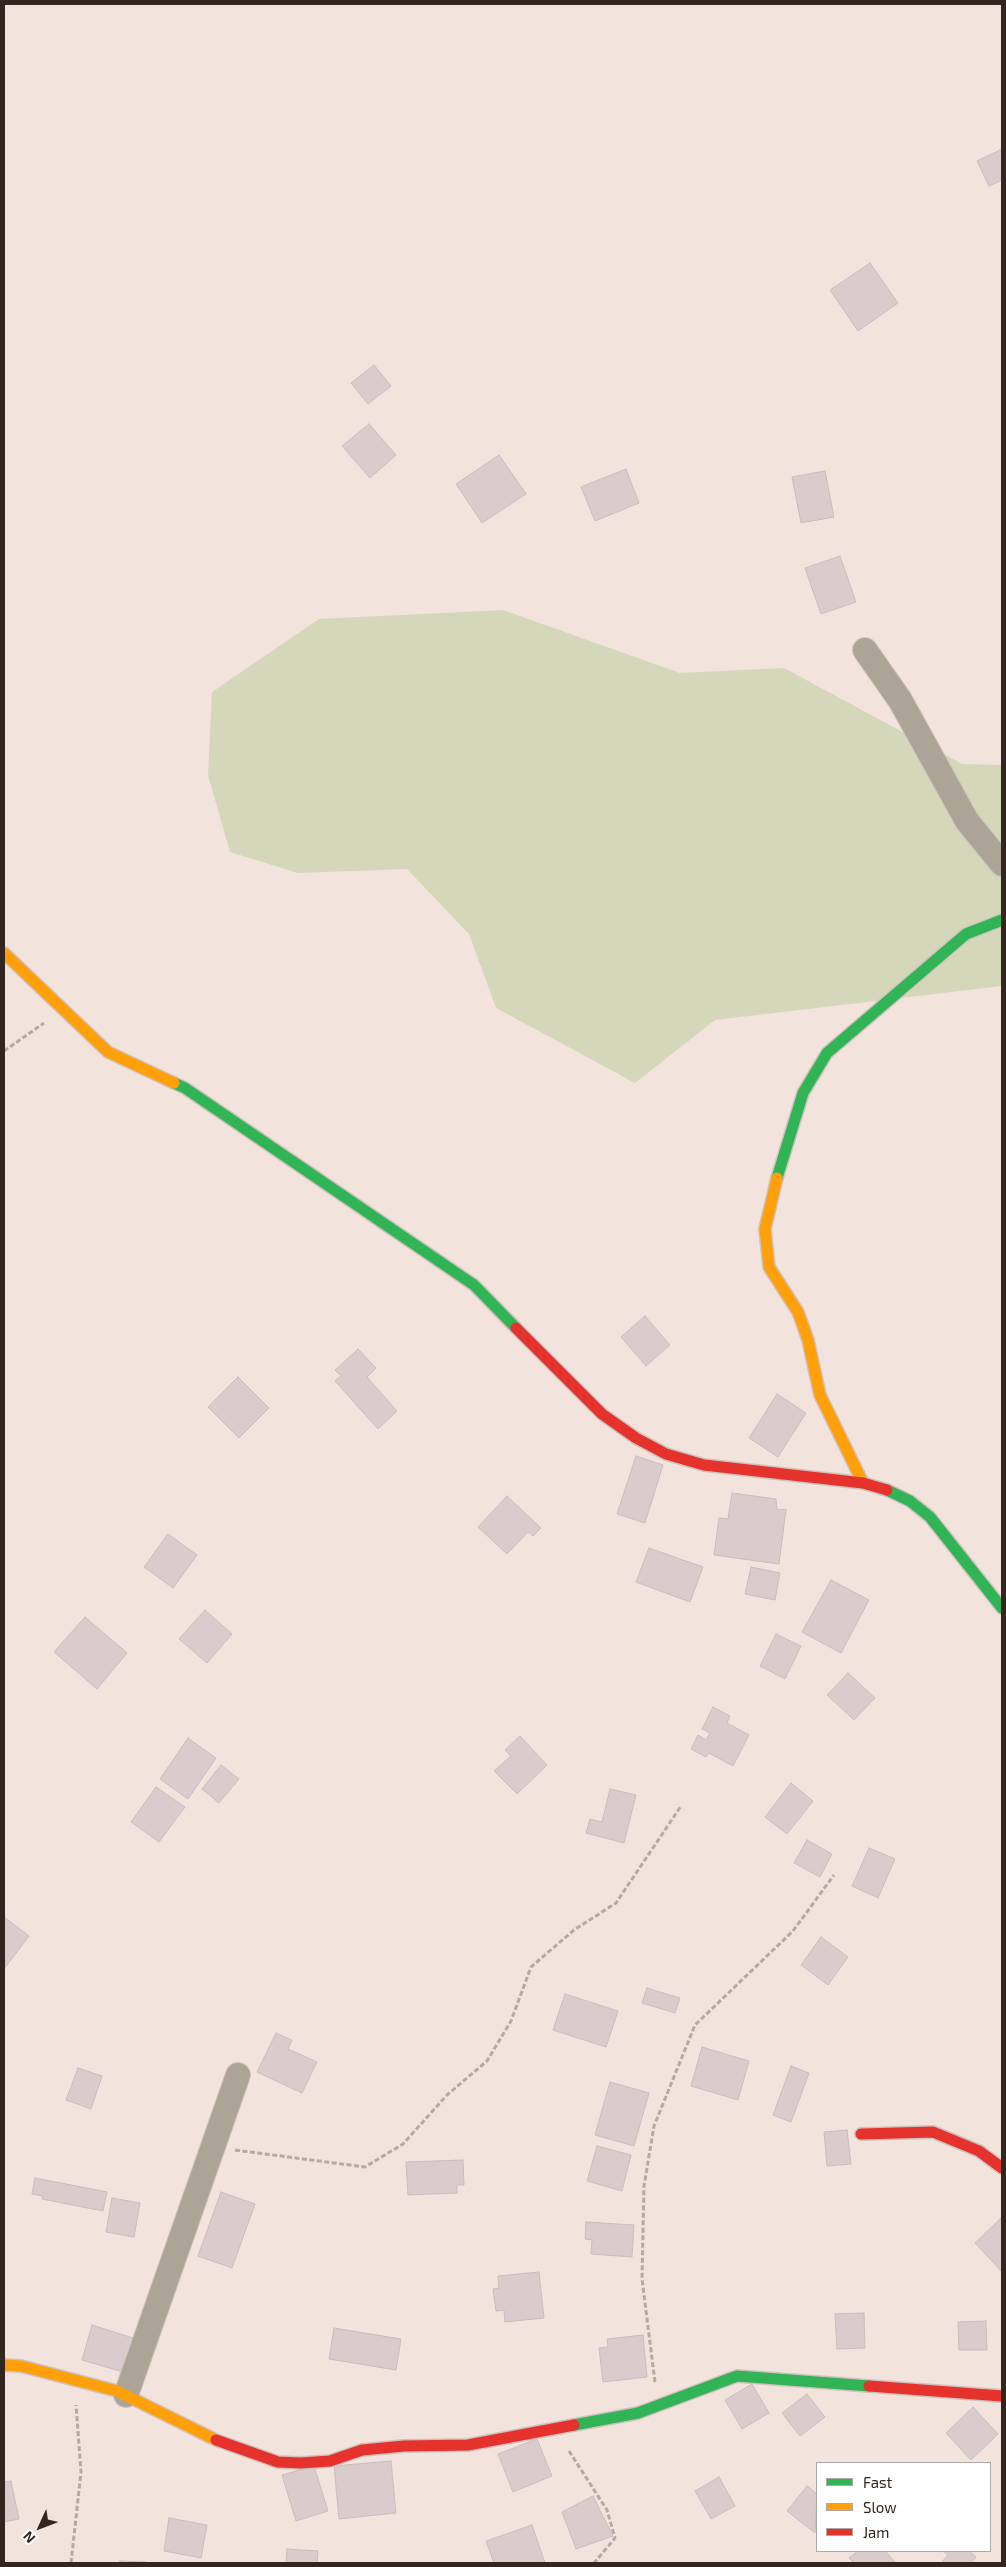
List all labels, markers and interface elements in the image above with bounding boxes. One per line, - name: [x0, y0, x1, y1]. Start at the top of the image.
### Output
- legend: [816, 2462, 991, 2552]
- text: Fast: [863, 2473, 892, 2491]
- text: Slow: [863, 2498, 897, 2516]
- north arrow: [15, 2502, 65, 2552]
- text: Jam: [863, 2523, 889, 2541]
- text: N: [19, 2528, 38, 2547]

